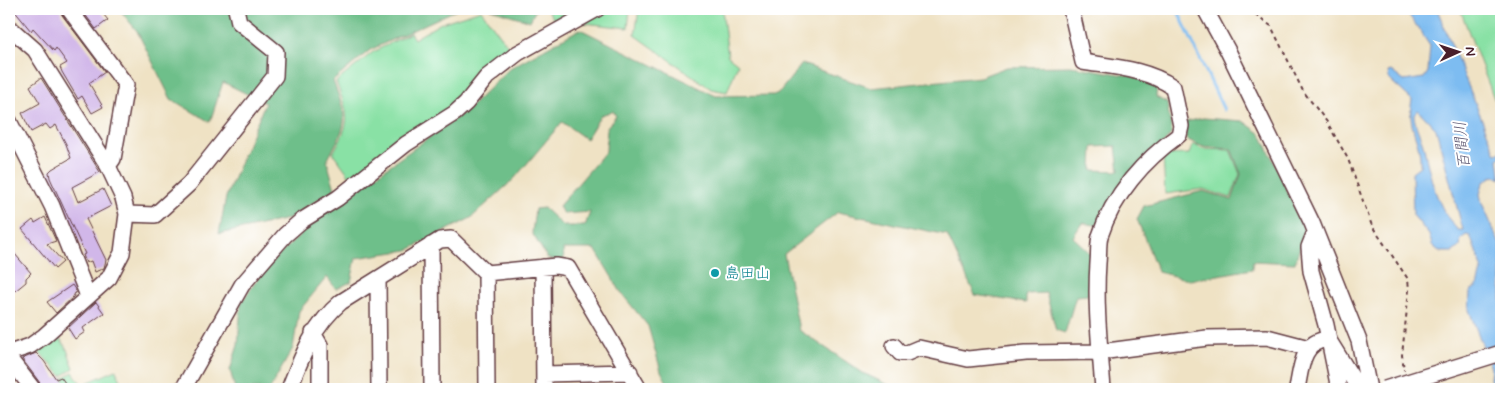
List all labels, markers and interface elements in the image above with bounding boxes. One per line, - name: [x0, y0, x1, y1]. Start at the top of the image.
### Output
- north arrow: [1432, 28, 1482, 78]
- text: N: [1461, 46, 1479, 57]
- water label: 百間川: [1450, 120, 1475, 170]
- place label: 島田山: [725, 264, 770, 284]
- marker: 島田山: [709, 267, 721, 279]

